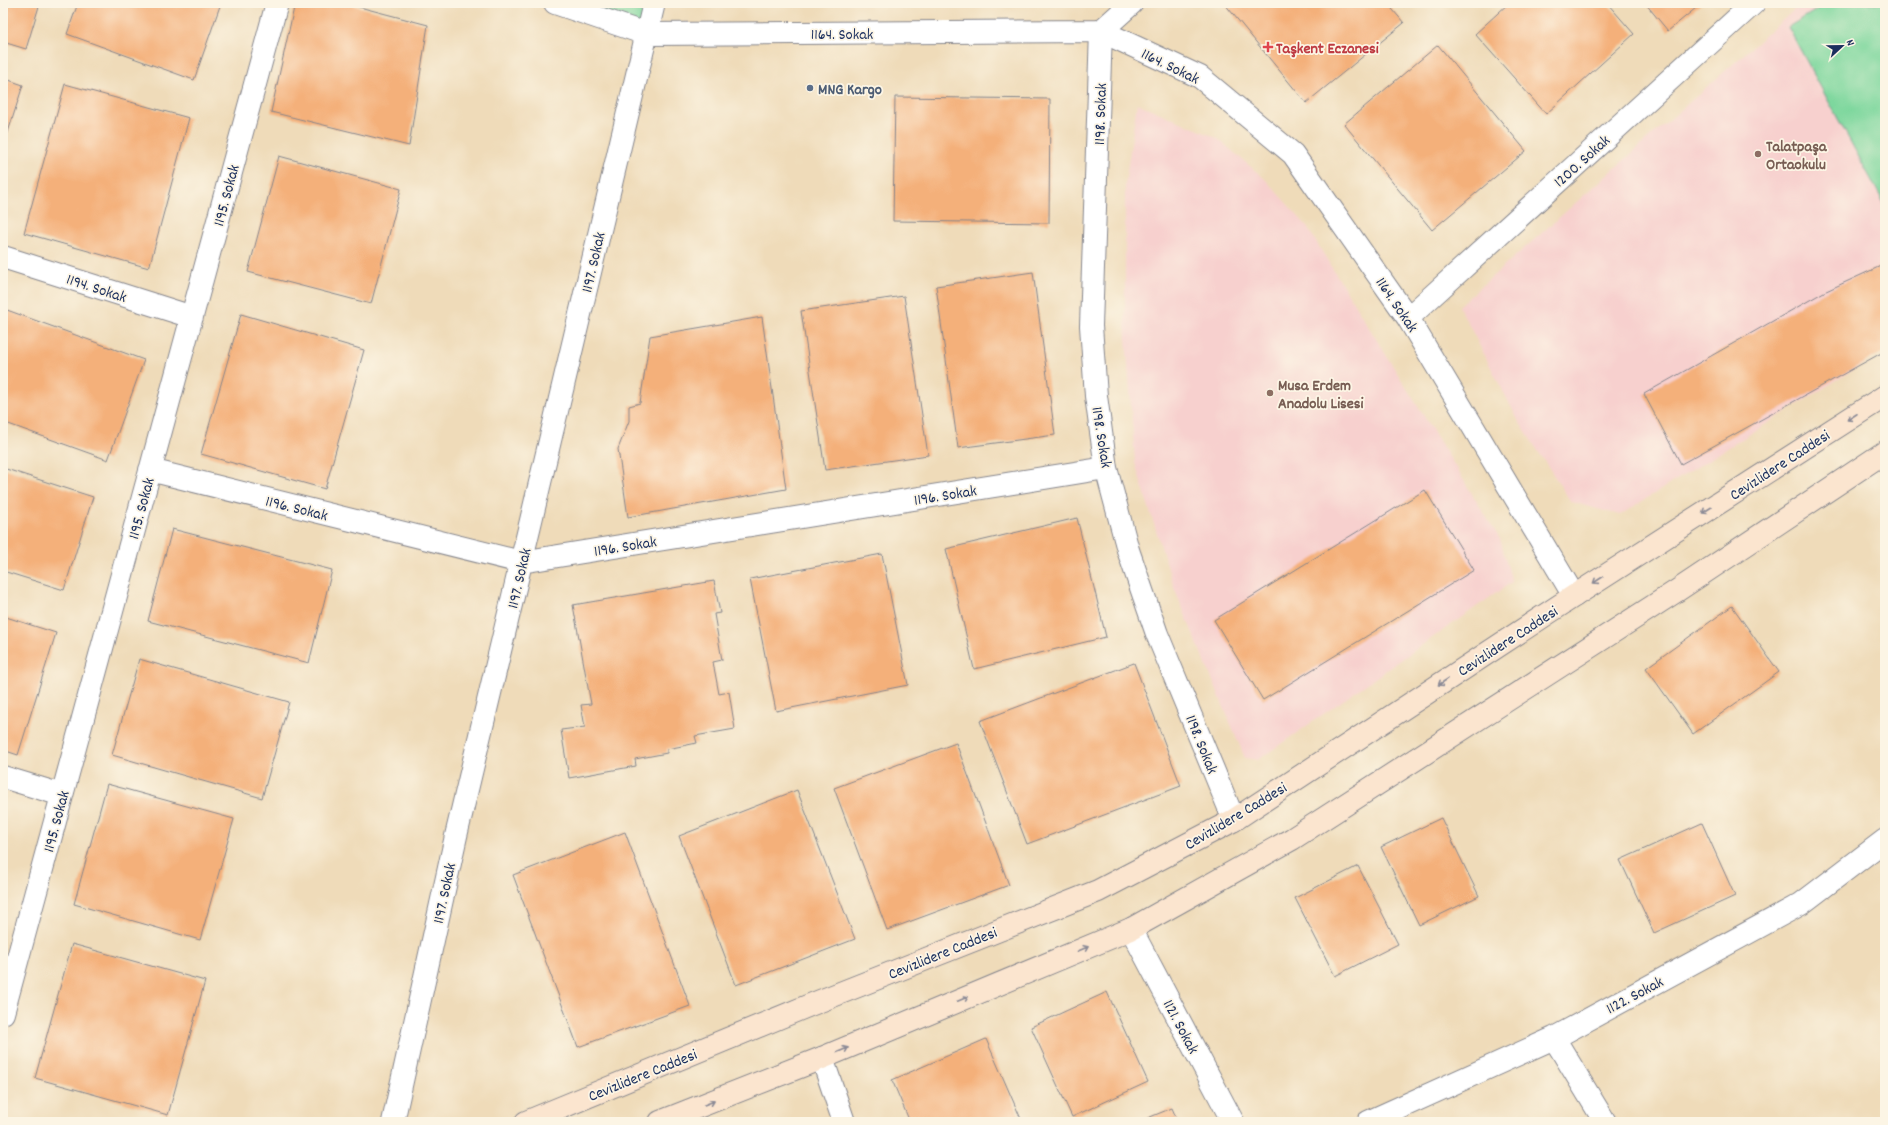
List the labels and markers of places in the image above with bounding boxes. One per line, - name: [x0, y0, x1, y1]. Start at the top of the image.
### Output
- place label: Taşkent Eczanesi: [1276, 38, 1379, 61]
- marker: Taşkent Eczanesi: [1263, 42, 1273, 52]
- place label: MNG Kargo: [818, 79, 882, 102]
- marker: MNG Kargo: [805, 83, 815, 93]
- place label: Talatpaşa Ortaokulu: [1766, 136, 1828, 177]
- marker: Talatpaşa Ortaokulu: [1753, 149, 1763, 159]
- place label: Musa Erdem Anadolu Lisesi: [1278, 375, 1364, 416]
- marker: Musa Erdem Anadolu Lisesi: [1265, 388, 1275, 398]

